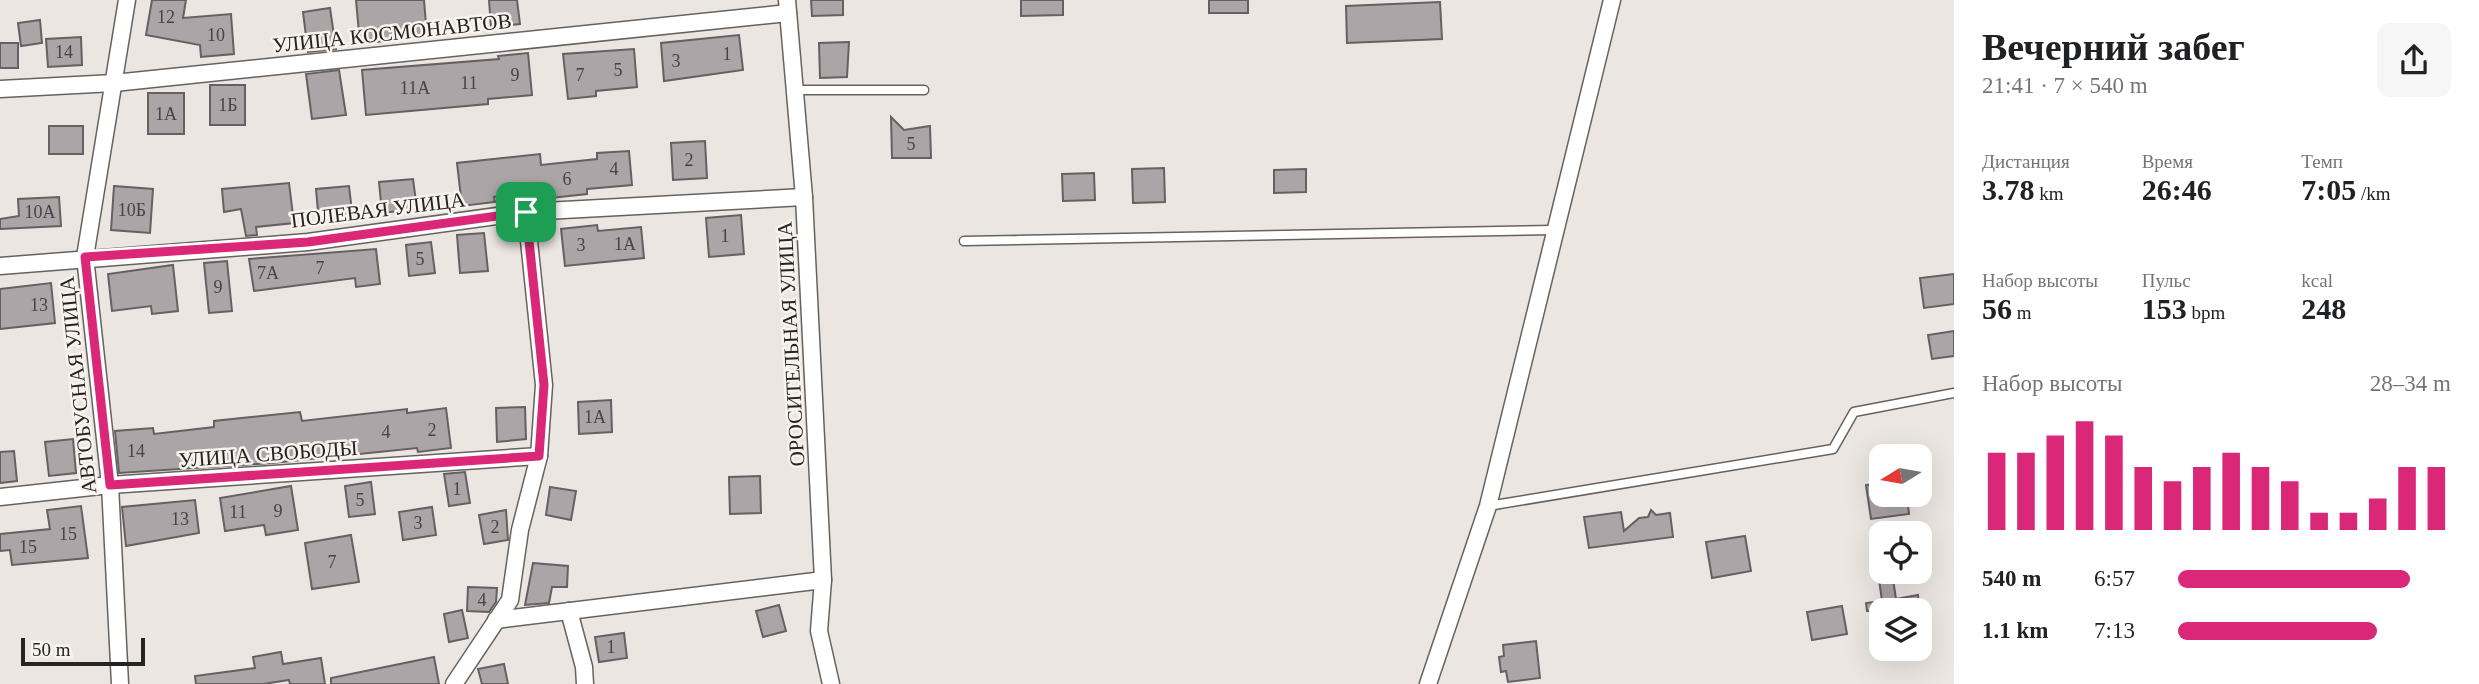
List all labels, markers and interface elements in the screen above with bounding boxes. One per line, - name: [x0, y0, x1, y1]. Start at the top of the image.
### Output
- house number: 12: [157, 7, 175, 27]
- street label: УЛИЦА КОСМОНАВТОВ: [271, 9, 513, 57]
- button: share: [2377, 23, 2451, 97]
- house number: 10: [207, 25, 225, 45]
- text: Вечерний забег: [1982, 26, 2245, 68]
- house number: 14: [55, 42, 73, 62]
- house number: 1: [723, 44, 732, 64]
- house number: 3: [672, 51, 681, 71]
- house number: 5: [614, 60, 623, 80]
- house number: 9: [511, 65, 520, 85]
- house number: 7: [576, 65, 585, 85]
- house number: 11: [460, 73, 478, 93]
- text: 21:41 · 7 × 540 m: [1982, 73, 2148, 98]
- house number: 11А: [400, 78, 430, 98]
- house number: 1Б: [218, 95, 238, 115]
- house number: 1А: [155, 104, 177, 124]
- house number: 5: [907, 134, 916, 154]
- house number: 2: [685, 150, 694, 170]
- text: Дистанция: [1982, 151, 2070, 172]
- text: Время: [2142, 151, 2193, 172]
- text: Темп: [2301, 151, 2343, 172]
- house number: 4: [610, 159, 619, 179]
- house number: 6: [563, 169, 572, 189]
- text: 3.78: [1982, 173, 2035, 206]
- text: 26:46: [2142, 173, 2212, 206]
- text: 7:05: [2301, 173, 2356, 206]
- pin: [496, 182, 556, 242]
- text: km: [2035, 183, 2064, 204]
- text: /km: [2356, 183, 2391, 204]
- street label: ПОЛЕВАЯ УЛИЦА: [289, 187, 467, 233]
- icon: arrive: [507, 193, 545, 231]
- house number: 10Б: [118, 200, 146, 220]
- house number: 10А: [25, 202, 56, 222]
- street label: ОРОСИТЕЛЬНАЯ УЛИЦА: [773, 220, 809, 467]
- house number: 1: [721, 226, 730, 246]
- house number: 1А: [614, 234, 636, 254]
- house number: 3: [577, 235, 586, 255]
- house number: 5: [416, 249, 425, 269]
- house number: 7: [316, 258, 325, 278]
- house number: 7А: [257, 263, 279, 283]
- text: Набор высоты: [1982, 270, 2098, 291]
- text: Пульс: [2142, 270, 2191, 291]
- text: kcal: [2301, 270, 2333, 291]
- street label: АВТОБУСНАЯ УЛИЦА: [55, 274, 101, 495]
- house number: 9: [214, 277, 223, 297]
- text: 56: [1982, 292, 2012, 325]
- text: 153: [2142, 292, 2187, 325]
- text: 248: [2301, 292, 2346, 325]
- house number: 13: [30, 295, 48, 315]
- text: m: [2012, 302, 2032, 323]
- text: bpm: [2187, 302, 2225, 323]
- text: Набор высоты: [1982, 371, 2123, 396]
- text: 28–34 m: [2370, 371, 2451, 396]
- house number: 1А: [584, 407, 606, 427]
- house number: 2: [428, 420, 437, 440]
- house number: 4: [382, 422, 391, 442]
- street label: УЛИЦА СВОБОДЫ: [178, 436, 358, 472]
- house number: 14: [127, 441, 145, 461]
- north arrow: [1869, 444, 1932, 508]
- map controls: [1869, 444, 1932, 661]
- house number: 1: [453, 479, 462, 499]
- house number: 5: [356, 490, 365, 510]
- house number: 9: [274, 501, 283, 521]
- house number: 11: [229, 502, 247, 522]
- house number: 13: [171, 509, 189, 529]
- house number: 3: [414, 513, 423, 533]
- house number: 2: [491, 517, 500, 537]
- button: locate: [1869, 521, 1932, 584]
- house number: 15: [59, 524, 77, 544]
- house number: 15: [19, 537, 37, 557]
- house number: 7: [328, 552, 337, 572]
- text: 540 m: [1982, 566, 2041, 591]
- text: 6:57: [2094, 566, 2135, 591]
- house number: 4: [478, 590, 487, 610]
- button: layers: [1869, 598, 1932, 661]
- text: 1.1 km: [1982, 618, 2048, 643]
- text: 7:13: [2094, 618, 2135, 643]
- scale bar: [21, 635, 145, 667]
- house number: 1: [607, 637, 616, 657]
- text: 50 m: [32, 639, 71, 660]

